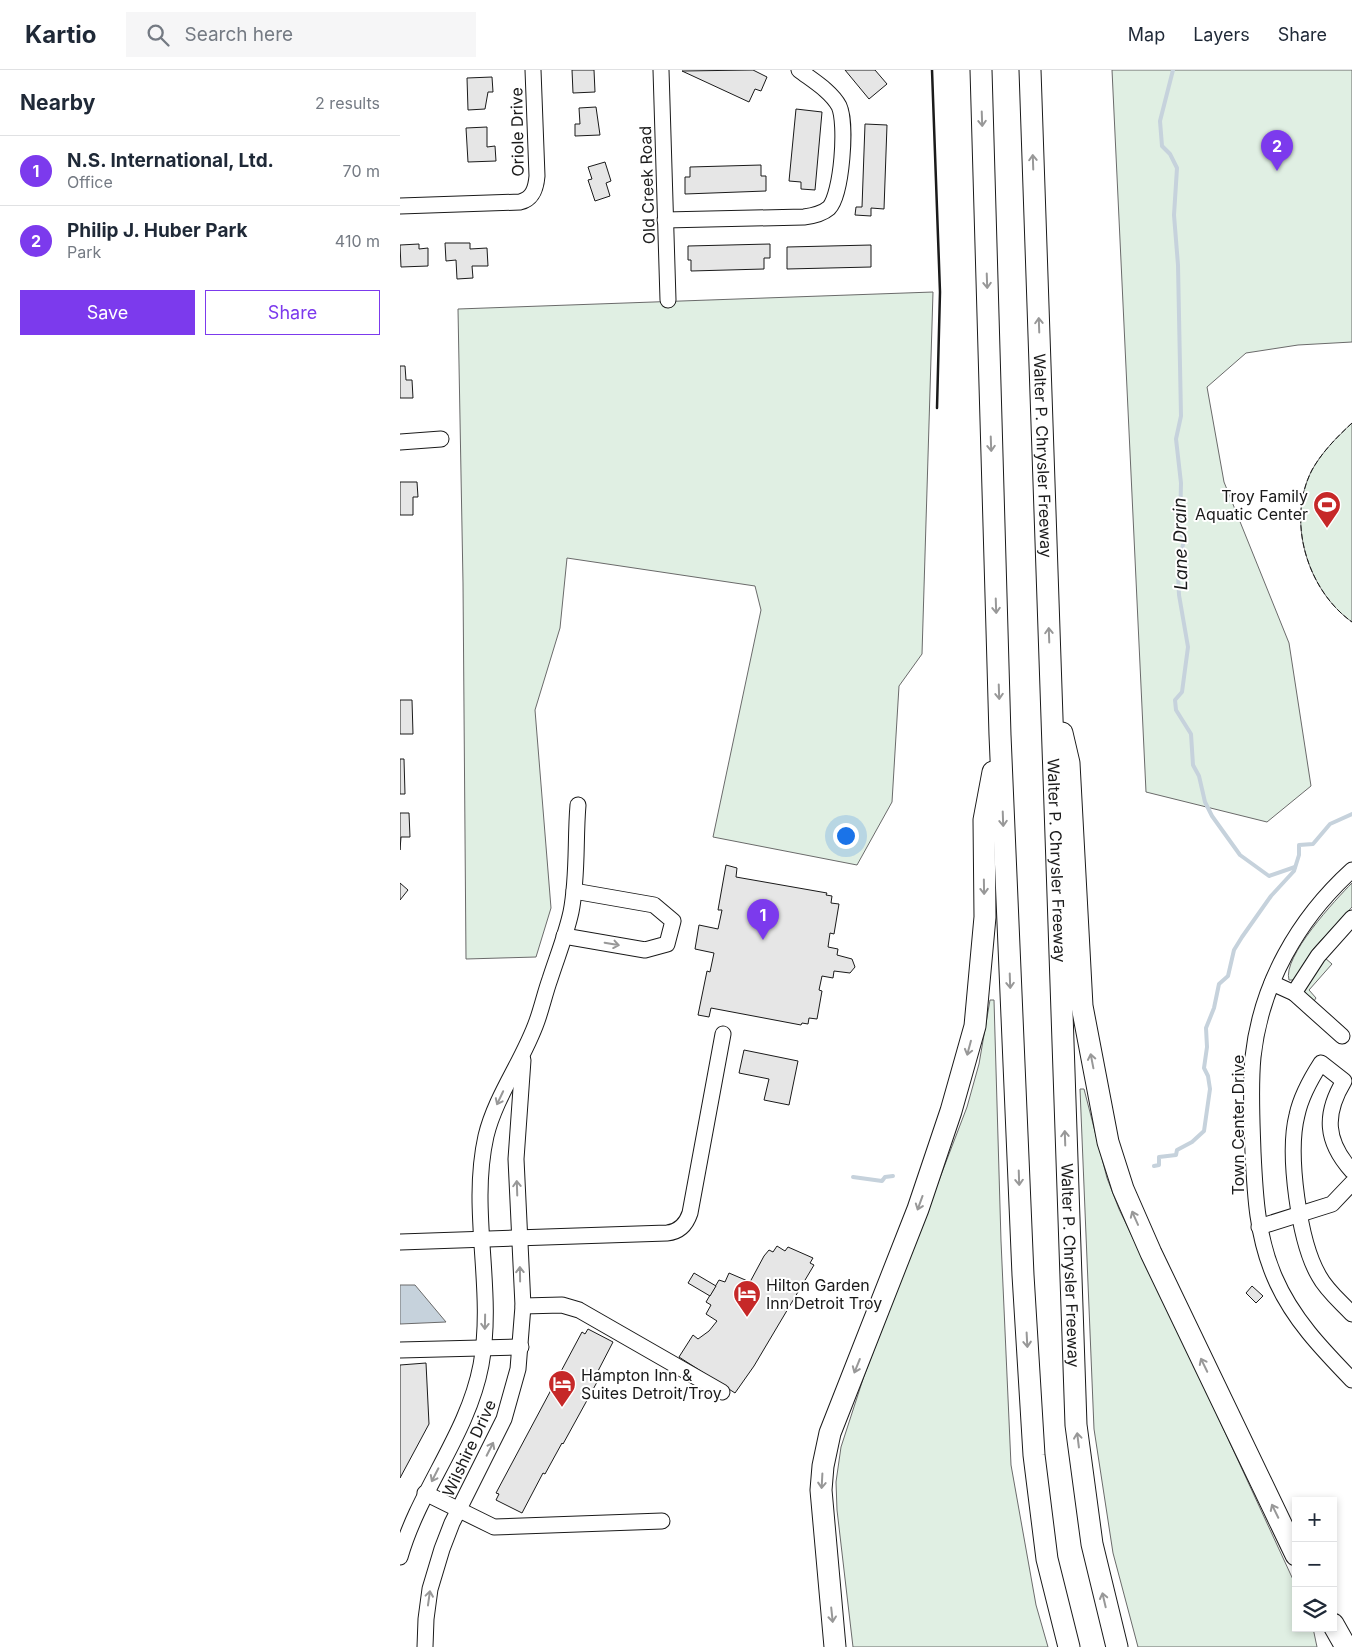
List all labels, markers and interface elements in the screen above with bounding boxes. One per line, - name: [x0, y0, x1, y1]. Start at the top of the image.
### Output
- search box: [126, 12, 476, 57]
- text: Kartio: [25, 20, 96, 49]
- icon: search: [144, 21, 172, 49]
- text: Search here: [184, 23, 293, 46]
- text: Map: [1128, 24, 1165, 45]
- text: Layers: [1193, 24, 1250, 45]
- text: Share: [1278, 24, 1327, 45]
- street label: Oriole Drive: [506, 87, 528, 177]
- text: Nearby: [20, 90, 95, 115]
- text: 2 results: [315, 93, 380, 113]
- one-way arrow: [977, 110, 987, 126]
- street label: Old Creek Road: [635, 125, 659, 245]
- pin: 2: [1261, 130, 1293, 171]
- text: N.S. International, Ltd.: [67, 149, 274, 172]
- one-way arrow: [1029, 154, 1038, 170]
- text: 1: [33, 161, 39, 181]
- text: 70 m: [343, 161, 380, 181]
- text: Office: [67, 172, 113, 192]
- text: Philip J. Huber Park: [67, 219, 248, 242]
- text: 2: [31, 231, 41, 251]
- text: 410 m: [335, 231, 380, 251]
- text: Park: [67, 242, 101, 262]
- one-way arrow: [982, 272, 992, 289]
- button: Save: [20, 290, 195, 335]
- button: Share: [205, 290, 380, 335]
- one-way arrow: [1034, 317, 1043, 333]
- street label: Walter P. Chrysler Freeway: [1030, 353, 1057, 558]
- one-way arrow: [987, 435, 996, 451]
- place label: Troy Family Aquatic Center: [1195, 486, 1308, 524]
- sports icon: Troy Family Aquatic Center: [1312, 490, 1342, 529]
- water label: Lane Drain: [1169, 497, 1191, 591]
- one-way arrow: [991, 598, 1001, 614]
- one-way arrow: [1044, 627, 1054, 644]
- one-way arrow: [994, 684, 1003, 700]
- street label: Walter P. Chrysler Freeway: [1043, 758, 1070, 963]
- one-way arrow: [999, 810, 1008, 826]
- your location: [833, 823, 859, 849]
- one-way arrow: [979, 878, 989, 895]
- pin: 1: [747, 899, 779, 940]
- one-way arrow: [604, 940, 620, 950]
- one-way arrow: [1006, 973, 1015, 989]
- one-way arrow: [964, 1040, 973, 1056]
- one-way arrow: [1087, 1054, 1097, 1070]
- street label: Town Center Drive: [1228, 1055, 1248, 1195]
- one-way arrow: [495, 1090, 504, 1105]
- one-way arrow: [1061, 1130, 1070, 1146]
- street label: Walter P. Chrysler Freeway: [1057, 1163, 1084, 1368]
- one-way arrow: [1014, 1170, 1024, 1186]
- one-way arrow: [512, 1180, 522, 1196]
- one-way arrow: [915, 1195, 924, 1211]
- one-way arrow: [1130, 1211, 1139, 1226]
- one-way arrow: [516, 1267, 525, 1283]
- place label: Hilton Garden Inn Detroit Troy: [766, 1275, 882, 1313]
- hotel icon: Hilton Garden Inn Detroit Troy: [732, 1279, 762, 1318]
- one-way arrow: [480, 1314, 490, 1330]
- one-way arrow: [1023, 1332, 1032, 1348]
- one-way arrow: [852, 1358, 861, 1373]
- one-way arrow: [1199, 1358, 1208, 1373]
- place label: Hampton Inn & Suites Detroit/Troy: [581, 1365, 722, 1403]
- hotel icon: Hampton Inn & Suites Detroit/Troy: [547, 1369, 577, 1408]
- street label: Wilshire Drive: [438, 1396, 500, 1500]
- one-way arrow: [1073, 1432, 1083, 1448]
- one-way arrow: [486, 1442, 495, 1457]
- one-way arrow: [430, 1467, 440, 1482]
- one-way arrow: [817, 1473, 826, 1489]
- map controls: [1292, 1497, 1337, 1632]
- button: +: [1292, 1497, 1337, 1542]
- one-way arrow: [1269, 1504, 1279, 1519]
- button: −: [1292, 1542, 1337, 1587]
- button: layers: [1292, 1587, 1337, 1632]
- one-way arrow: [424, 1591, 434, 1607]
- one-way arrow: [1099, 1592, 1108, 1608]
- one-way arrow: [827, 1607, 837, 1623]

